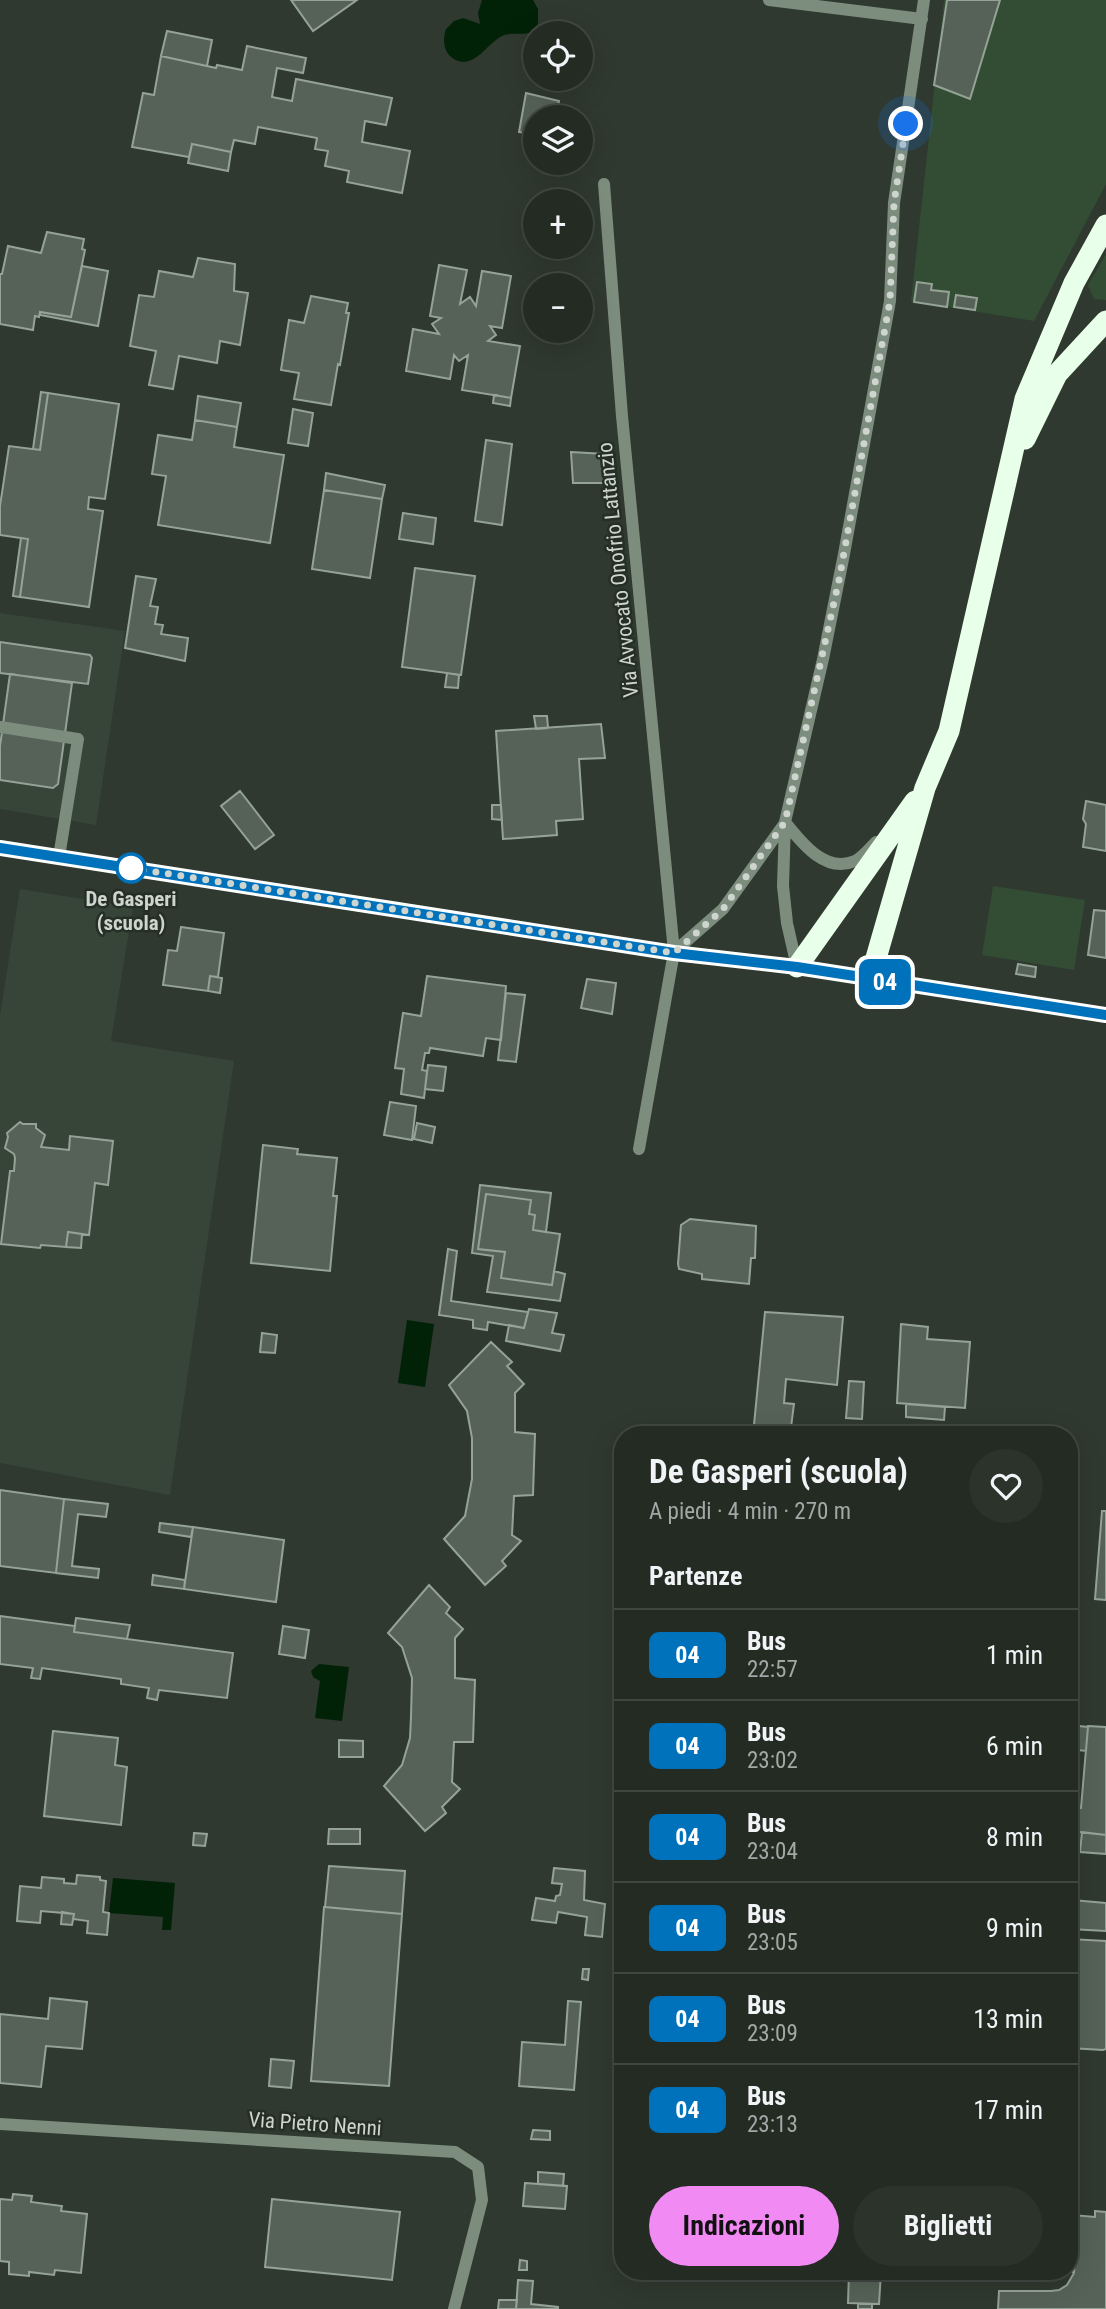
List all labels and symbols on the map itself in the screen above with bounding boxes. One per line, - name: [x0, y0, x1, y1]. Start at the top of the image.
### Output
- your location: [888, 106, 923, 141]
- street label: Via Avvocato Onofrio Lattanzio: [593, 441, 643, 699]
- marker: De Gasperi (scuola): [116, 853, 146, 883]
- place label: De Gasperi (scuola): [85, 887, 177, 935]
- line badge: 04: [854, 959, 917, 1005]
- street label: Via Pietro Nenni: [248, 2107, 382, 2141]

